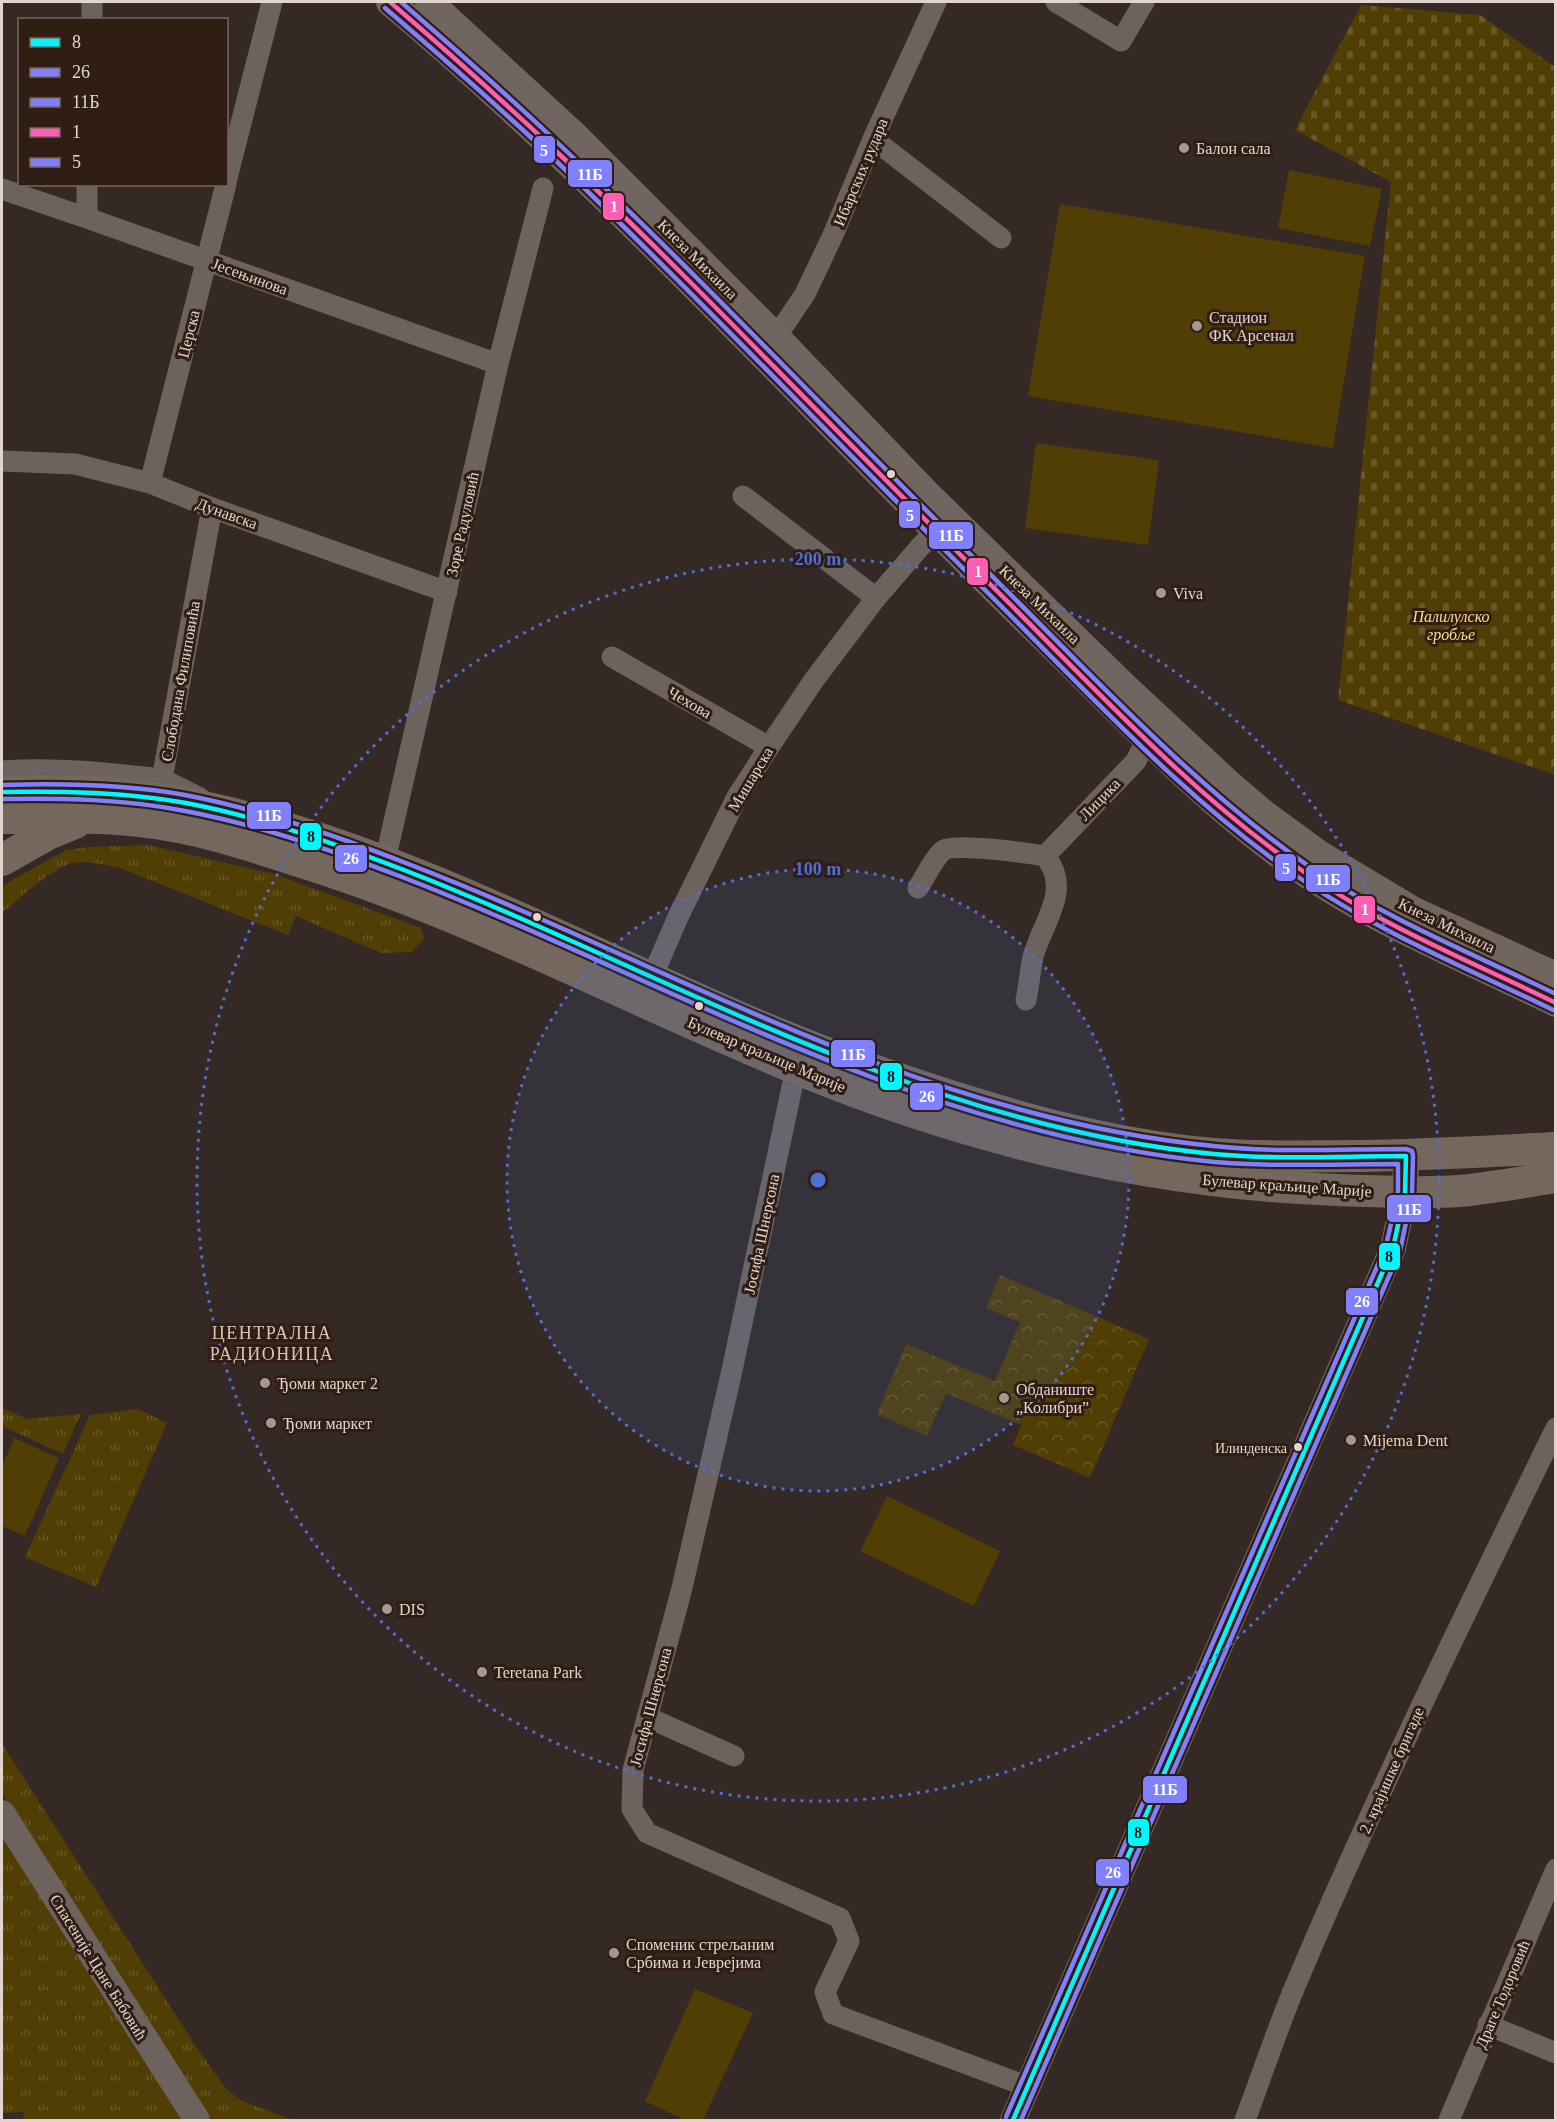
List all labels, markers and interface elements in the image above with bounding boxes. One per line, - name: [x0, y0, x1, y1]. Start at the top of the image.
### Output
- legend: [18, 18, 228, 186]
- text: 8: [72, 32, 81, 52]
- text: 26: [72, 62, 90, 82]
- text: 11Б: [72, 92, 100, 112]
- street label: Ибарских рудара: [830, 116, 892, 229]
- text: 1: [72, 122, 81, 142]
- line badge: 5: [533, 135, 556, 164]
- place label: Балон сала: [1196, 140, 1271, 157]
- marker: Балон сала: [1177, 141, 1191, 155]
- text: 5: [540, 142, 548, 159]
- text: 5: [72, 152, 81, 172]
- line badge: 11Б: [567, 159, 613, 188]
- text: 11Б: [577, 166, 603, 183]
- line badge: 1: [602, 192, 625, 221]
- text: 1: [610, 198, 618, 215]
- street label: Кнеза Михаила: [654, 216, 741, 303]
- street label: Јесењинова: [210, 255, 290, 298]
- street label: Церска: [174, 309, 204, 360]
- place label: Стадион ФК Арсенал: [1209, 309, 1294, 345]
- marker: Стадион ФК Арсенал: [1190, 319, 1204, 333]
- unlabelled marker: [885, 468, 897, 480]
- street label: Зоре Радуловић: [443, 470, 483, 578]
- street label: Дунавска: [194, 495, 260, 533]
- line badge: 5: [898, 500, 921, 529]
- text: 5: [906, 507, 914, 524]
- line badge: 11Б: [928, 521, 974, 550]
- text: 11Б: [938, 527, 964, 544]
- text: 200 m: [795, 549, 841, 569]
- line badge: 1: [966, 557, 989, 586]
- street label: Кнеза Михаила: [996, 562, 1083, 647]
- text: 1: [974, 563, 982, 580]
- place label: Viva: [1173, 585, 1203, 602]
- marker: Viva: [1154, 586, 1168, 600]
- street label: Слободана Филиповића: [158, 599, 204, 763]
- park label: Палилулско гробље: [1411, 608, 1490, 644]
- street label: Чехова: [665, 683, 714, 722]
- street label: Мишарска: [725, 744, 777, 815]
- street label: Лицика: [1075, 775, 1124, 824]
- line badge: 11Б: [246, 801, 292, 830]
- text: 11Б: [256, 807, 282, 824]
- line badge: 8: [299, 822, 322, 851]
- text: 8: [307, 828, 315, 845]
- line badge: 26: [334, 844, 368, 873]
- text: 26: [343, 850, 359, 867]
- line badge: 5: [1274, 853, 1297, 882]
- text: 100 m: [795, 859, 841, 879]
- text: 5: [1282, 860, 1290, 877]
- line badge: 11Б: [1305, 864, 1351, 893]
- text: 11Б: [1315, 871, 1341, 888]
- line badge: 1: [1353, 895, 1376, 924]
- street label: Кнеза Михаила: [1396, 895, 1498, 956]
- text: 1: [1361, 901, 1369, 918]
- unlabelled marker: [531, 911, 543, 923]
- unlabelled marker: [693, 1000, 705, 1012]
- street label: Булевар краљице Марије: [685, 1013, 848, 1096]
- line badge: 11Б: [830, 1039, 876, 1068]
- text: 11Б: [840, 1046, 866, 1063]
- line badge: 8: [879, 1062, 903, 1091]
- text: 8: [887, 1068, 895, 1085]
- line badge: 26: [909, 1082, 944, 1111]
- text: 26: [919, 1088, 935, 1105]
- centre of rings: [808, 1170, 828, 1190]
- street label: Булевар краљице Марије: [1202, 1171, 1372, 1201]
- street label: Јосифа Шнерсона: [740, 1173, 783, 1296]
- line badge: 11Б: [1386, 1194, 1432, 1223]
- text: 11Б: [1396, 1201, 1422, 1218]
- line badge: 8: [1378, 1242, 1401, 1271]
- text: 8: [1385, 1248, 1393, 1265]
- line badge: 26: [1345, 1287, 1379, 1316]
- text: 26: [1354, 1293, 1370, 1310]
- district label: ЦЕНТРАЛНА РАДИОНИЦА: [210, 1323, 334, 1364]
- place label: Ђоми маркет 2: [277, 1375, 378, 1393]
- marker: Ђоми маркет 2: [258, 1376, 272, 1390]
- place label: Обданиште „Колибри”: [1016, 1381, 1094, 1417]
- marker: Обданиште „Колибри”: [997, 1391, 1011, 1405]
- place label: Ђоми маркет: [283, 1415, 372, 1433]
- marker: Ђоми маркет: [264, 1416, 278, 1430]
- place label: Mijema Dent: [1363, 1432, 1448, 1450]
- marker: Mijema Dent: [1344, 1433, 1358, 1447]
- place label: Илинденска: [1215, 1441, 1288, 1456]
- marker: Илинденска: [1292, 1441, 1304, 1453]
- place label: DIS: [399, 1601, 425, 1618]
- marker: DIS: [380, 1602, 394, 1616]
- street label: Јосифа Шнерсона: [626, 1646, 675, 1769]
- place label: Teretana Park: [494, 1664, 582, 1681]
- marker: Teretana Park: [475, 1665, 489, 1679]
- street label: 2. крајишке бригаде: [1356, 1704, 1428, 1836]
- line badge: 11Б: [1142, 1775, 1188, 1804]
- text: 11Б: [1152, 1781, 1178, 1798]
- line badge: 8: [1127, 1818, 1150, 1847]
- text: 8: [1134, 1824, 1142, 1841]
- line badge: 26: [1095, 1858, 1130, 1887]
- text: 26: [1105, 1864, 1121, 1881]
- street label: Спасеније Цане Бабовић: [46, 1891, 150, 2044]
- place label: Споменик стрељаним Србима и Јеврејима: [626, 1936, 774, 1972]
- street label: Драге Тодоровић: [1472, 1938, 1534, 2051]
- marker: Споменик стрељаним Србима и Јеврејима: [607, 1946, 621, 1960]

